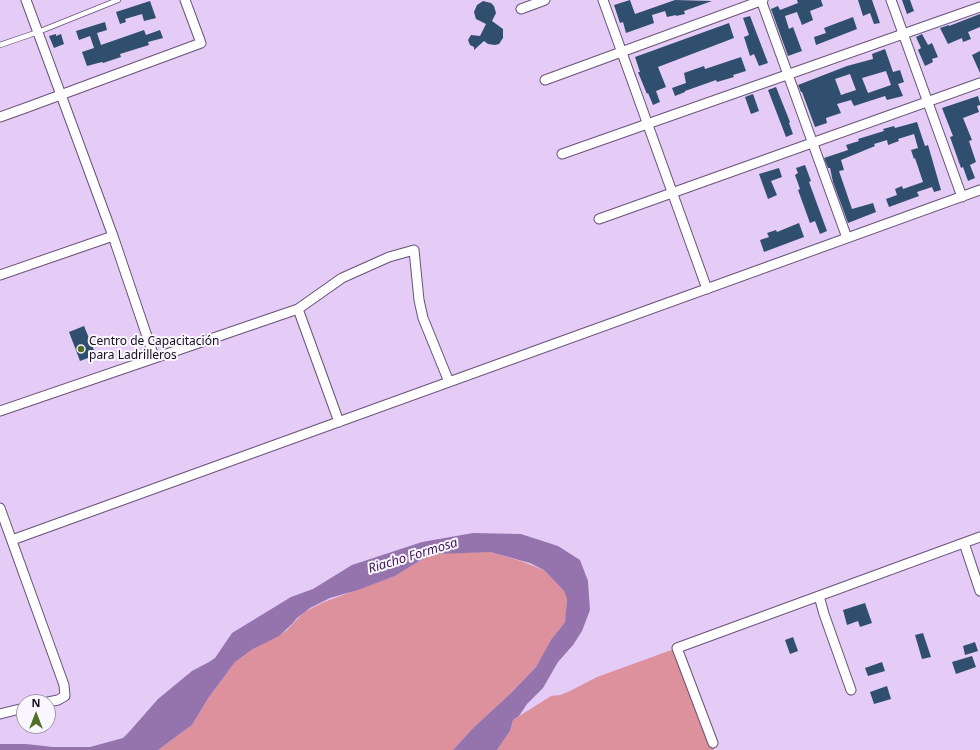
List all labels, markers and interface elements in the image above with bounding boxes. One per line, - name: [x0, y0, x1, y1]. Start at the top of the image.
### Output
- place label: Centro de Capacitación para Ladrilleros: [89, 335, 219, 363]
- marker: Centro de Capacitación para Ladrilleros: [76, 344, 86, 354]
- water label: Riacho Formosa: [366, 535, 460, 577]
- north arrow: [16, 694, 56, 734]
- text: N: [32, 695, 40, 710]

